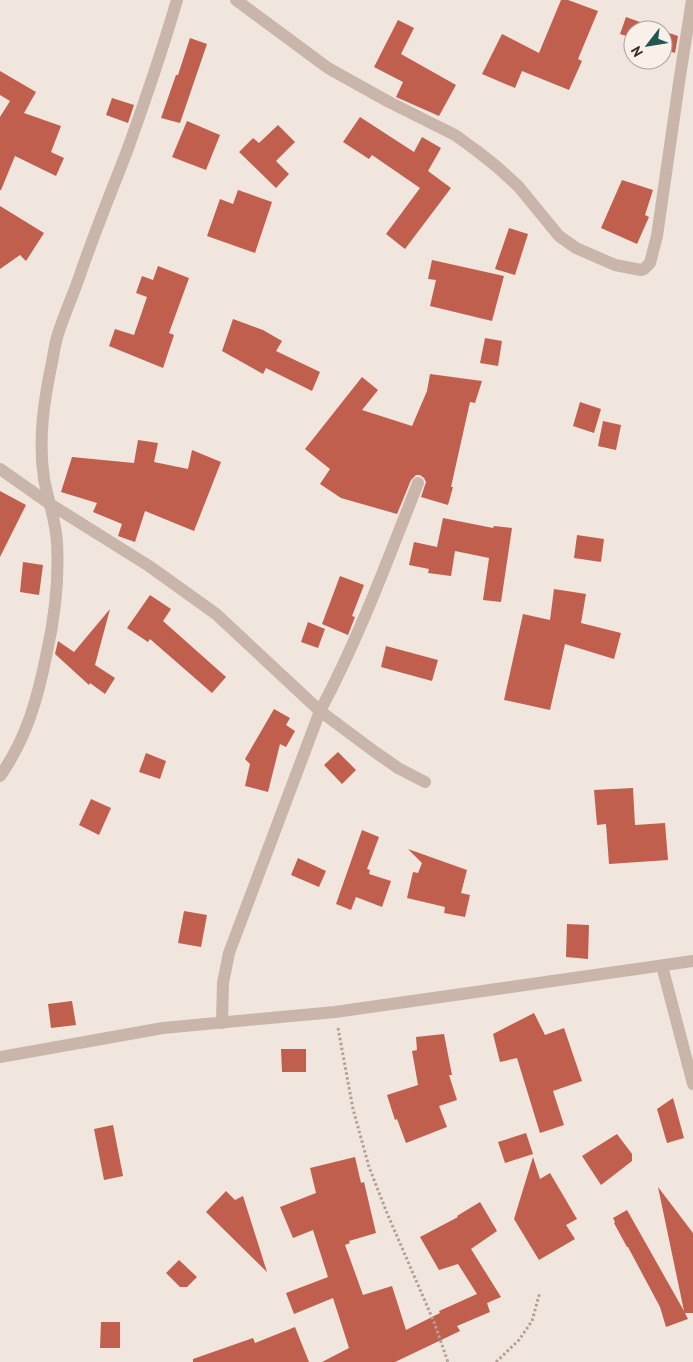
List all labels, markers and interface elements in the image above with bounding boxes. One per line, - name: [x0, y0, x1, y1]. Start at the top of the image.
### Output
- north arrow: [623, 20, 673, 70]
- text: N: [627, 43, 647, 60]

